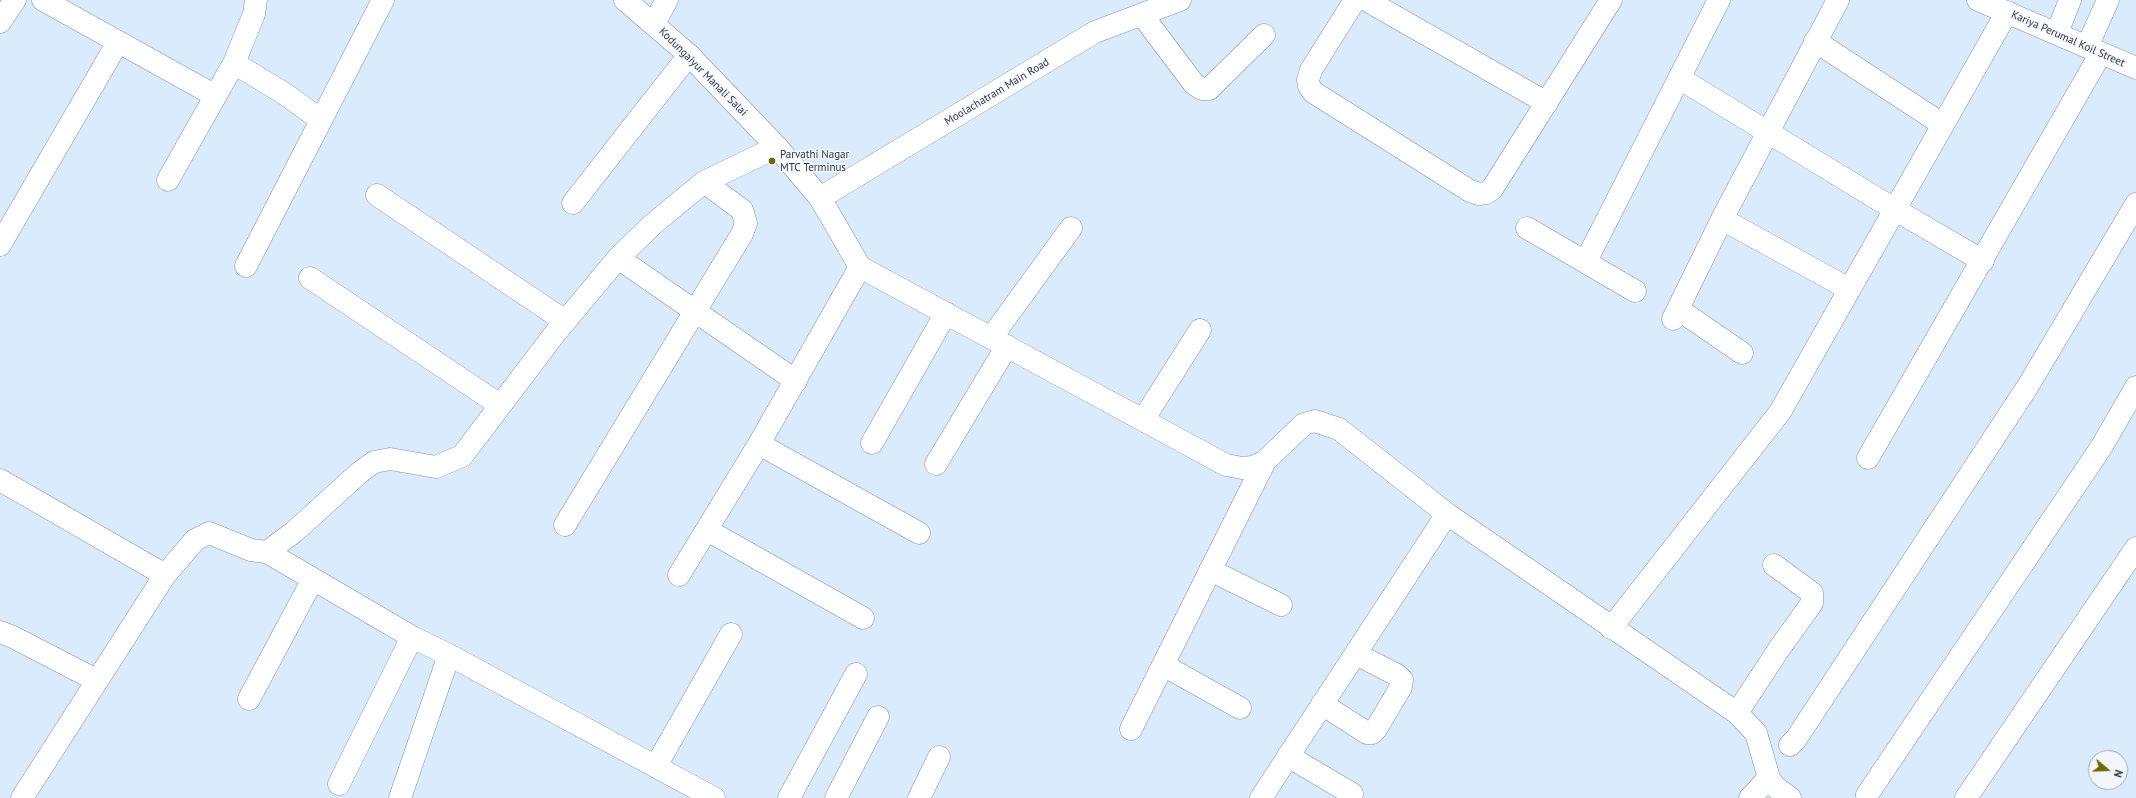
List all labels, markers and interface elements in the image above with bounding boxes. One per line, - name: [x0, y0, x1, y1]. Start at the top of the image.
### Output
- street label: Kariya Perumal Koil Street: [2009, 8, 2127, 70]
- street label: Kodungaiyur Manali Salai: [656, 25, 750, 119]
- street label: Moolachatram Main Road: [942, 56, 1052, 128]
- place label: Parvathi Nagar MTC Terminus: [780, 148, 849, 174]
- marker: Parvathi Nagar MTC Terminus: [767, 156, 777, 166]
- north arrow: [2088, 750, 2128, 790]
- text: N: [2111, 768, 2126, 779]

